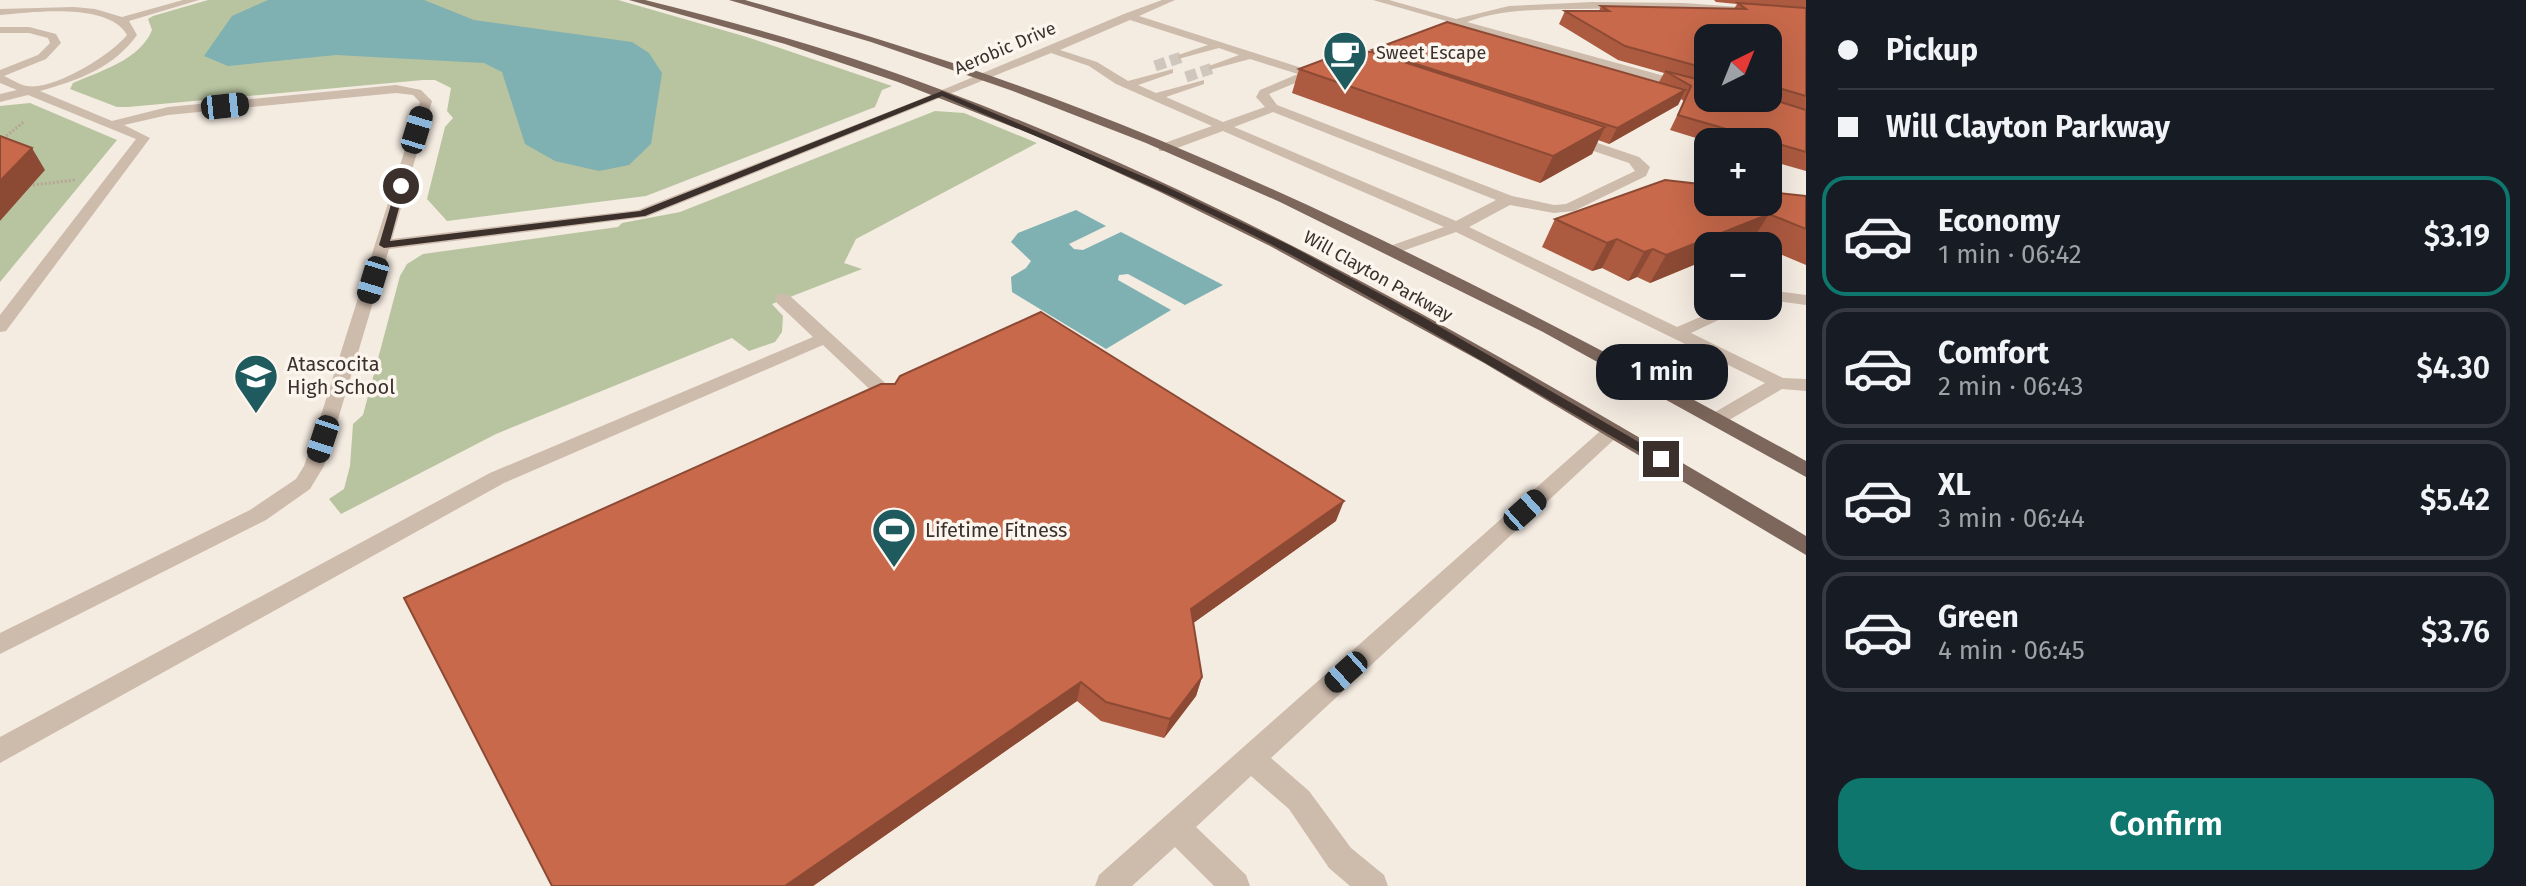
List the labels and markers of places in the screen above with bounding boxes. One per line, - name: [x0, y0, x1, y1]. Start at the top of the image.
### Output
- cafe icon: Sweet Escape: [1321, 29, 1369, 92]
- place label: Sweet Escape: [1376, 42, 1486, 64]
- school or university icon: Atascocita High School: [232, 352, 280, 415]
- place label: Atascocita High School: [287, 352, 395, 399]
- sports icon: Lifetime Fitness: [870, 506, 918, 569]
- place label: Lifetime Fitness: [925, 518, 1067, 542]

